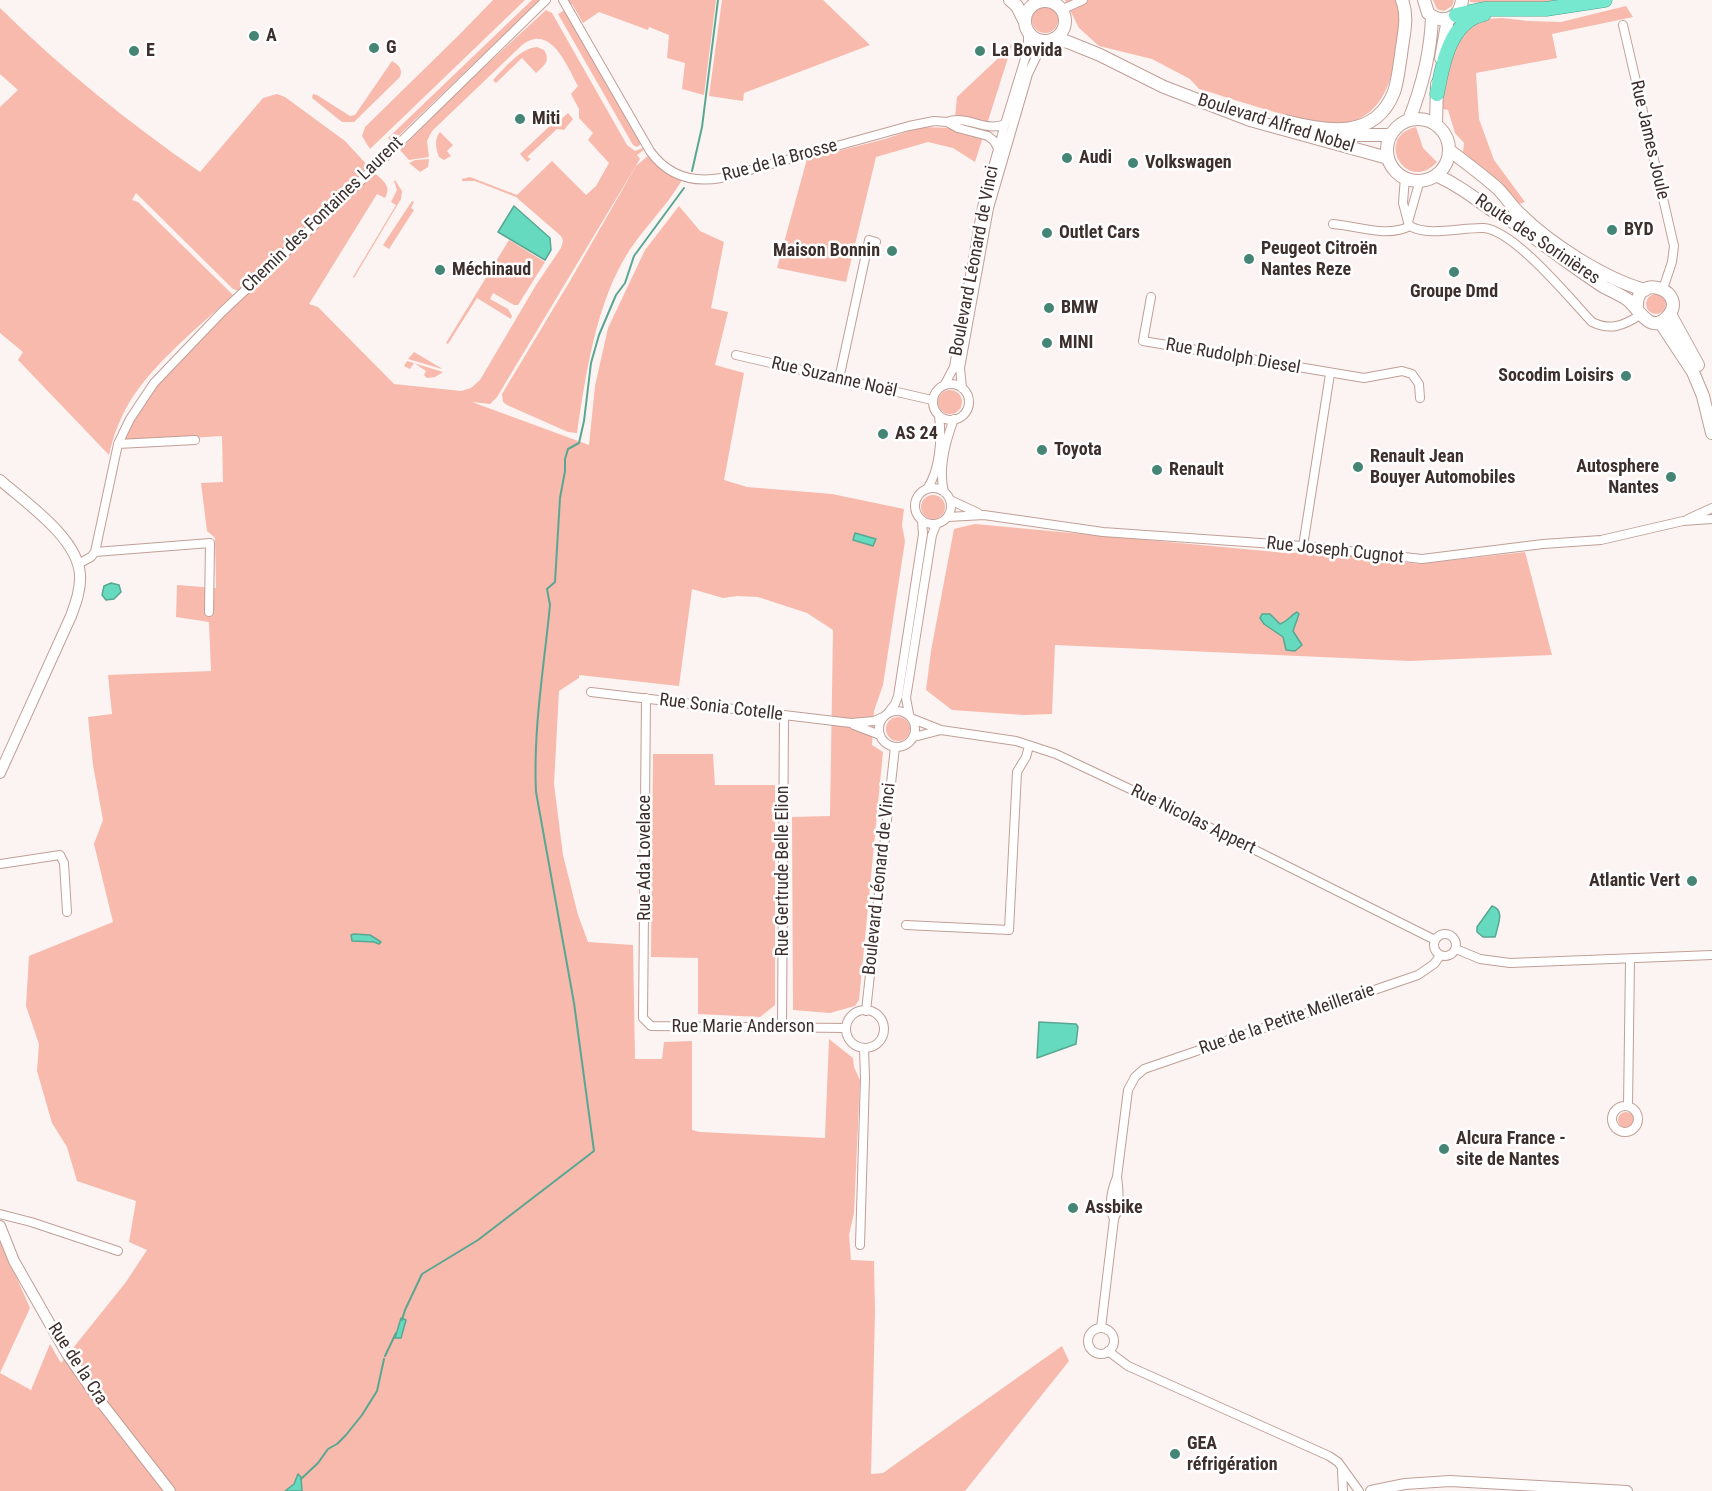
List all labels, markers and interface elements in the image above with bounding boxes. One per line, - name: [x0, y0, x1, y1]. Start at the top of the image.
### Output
- place label: A: [266, 25, 277, 47]
- marker: A: [247, 29, 261, 43]
- place label: G: [386, 37, 397, 59]
- place label: E: [146, 40, 155, 62]
- place label: La Bovida: [992, 40, 1062, 62]
- marker: G: [367, 41, 381, 55]
- marker: E: [127, 44, 141, 58]
- marker: La Bovida: [973, 44, 987, 58]
- street label: Rue James Joule: [1625, 78, 1673, 202]
- street label: Boulevard Alfred Nobel: [1195, 90, 1357, 158]
- place label: Miti: [532, 108, 560, 130]
- marker: Miti: [513, 112, 527, 126]
- street label: Chemin des Fontaines Laurent: [238, 133, 408, 297]
- street label: Rue de la Brosse: [720, 135, 840, 187]
- place label: Audi: [1079, 147, 1112, 169]
- marker: Audi: [1060, 151, 1074, 165]
- place label: Volkswagen: [1145, 152, 1232, 174]
- marker: Volkswagen: [1126, 156, 1140, 170]
- street label: Boulevard Léonard de Vinci: [946, 164, 1004, 358]
- street label: Route des Sorinières: [1470, 190, 1604, 290]
- place label: BYD: [1624, 219, 1654, 241]
- place label: Outlet Cars: [1059, 222, 1140, 244]
- marker: BYD: [1605, 223, 1619, 237]
- marker: Outlet Cars: [1040, 226, 1054, 240]
- place label: Peugeot Citroën Nantes Reze: [1261, 238, 1377, 280]
- place label: Maison Bonnin: [773, 240, 880, 262]
- marker: Maison Bonnin: [885, 244, 899, 258]
- marker: Peugeot Citroën Nantes Reze: [1242, 252, 1256, 266]
- place label: Méchinaud: [452, 259, 531, 281]
- marker: Méchinaud: [433, 263, 447, 277]
- marker: Groupe Dmd: [1447, 265, 1461, 279]
- place label: Groupe Dmd: [1410, 281, 1498, 303]
- place label: BMW: [1061, 297, 1098, 319]
- marker: BMW: [1042, 301, 1056, 315]
- place label: MINI: [1059, 332, 1093, 354]
- street label: Rue Rudolph Diesel: [1164, 335, 1302, 379]
- marker: MINI: [1040, 336, 1054, 350]
- street label: Rue Suzanne Noël: [769, 353, 899, 403]
- place label: Socodim Loisirs: [1498, 365, 1614, 387]
- marker: Socodim Loisirs: [1619, 369, 1633, 383]
- place label: AS 24: [895, 423, 938, 445]
- marker: AS 24: [876, 427, 890, 441]
- place label: Toyota: [1054, 439, 1102, 461]
- marker: Toyota: [1035, 443, 1049, 457]
- place label: Renault Jean Bouyer Automobiles: [1370, 446, 1515, 488]
- place label: Autosphere Nantes: [1576, 456, 1659, 498]
- place label: Renault: [1169, 459, 1224, 481]
- marker: Renault Jean Bouyer Automobiles: [1351, 460, 1365, 474]
- marker: Renault: [1150, 463, 1164, 477]
- marker: Autosphere Nantes: [1664, 470, 1678, 484]
- street label: Rue Joseph Cugnot: [1265, 533, 1405, 569]
- street label: Rue Sonia Cotelle: [658, 690, 784, 726]
- street label: Rue Nicolas Appert: [1127, 780, 1259, 860]
- street label: Boulevard Léonard de Vinci: [859, 782, 901, 976]
- street label: Rue Gertrude Belle Elion: [772, 786, 794, 956]
- street label: Rue Ada Lovelace: [634, 795, 656, 921]
- place label: Atlantic Vert: [1589, 870, 1680, 892]
- marker: Atlantic Vert: [1685, 874, 1699, 888]
- street label: Rue de la Petite Meilleraie: [1196, 980, 1378, 1060]
- street label: Rue Marie Anderson: [671, 1016, 815, 1038]
- place label: Alcura France - site de Nantes: [1456, 1128, 1566, 1170]
- marker: Alcura France - site de Nantes: [1437, 1142, 1451, 1156]
- place label: Assbike: [1085, 1197, 1143, 1219]
- marker: Assbike: [1066, 1201, 1080, 1215]
- street label: Rue de la Cra: [43, 1319, 111, 1409]
- place label: GEA réfrigération: [1187, 1433, 1278, 1476]
- marker: GEA réfrigération: [1168, 1447, 1182, 1461]

